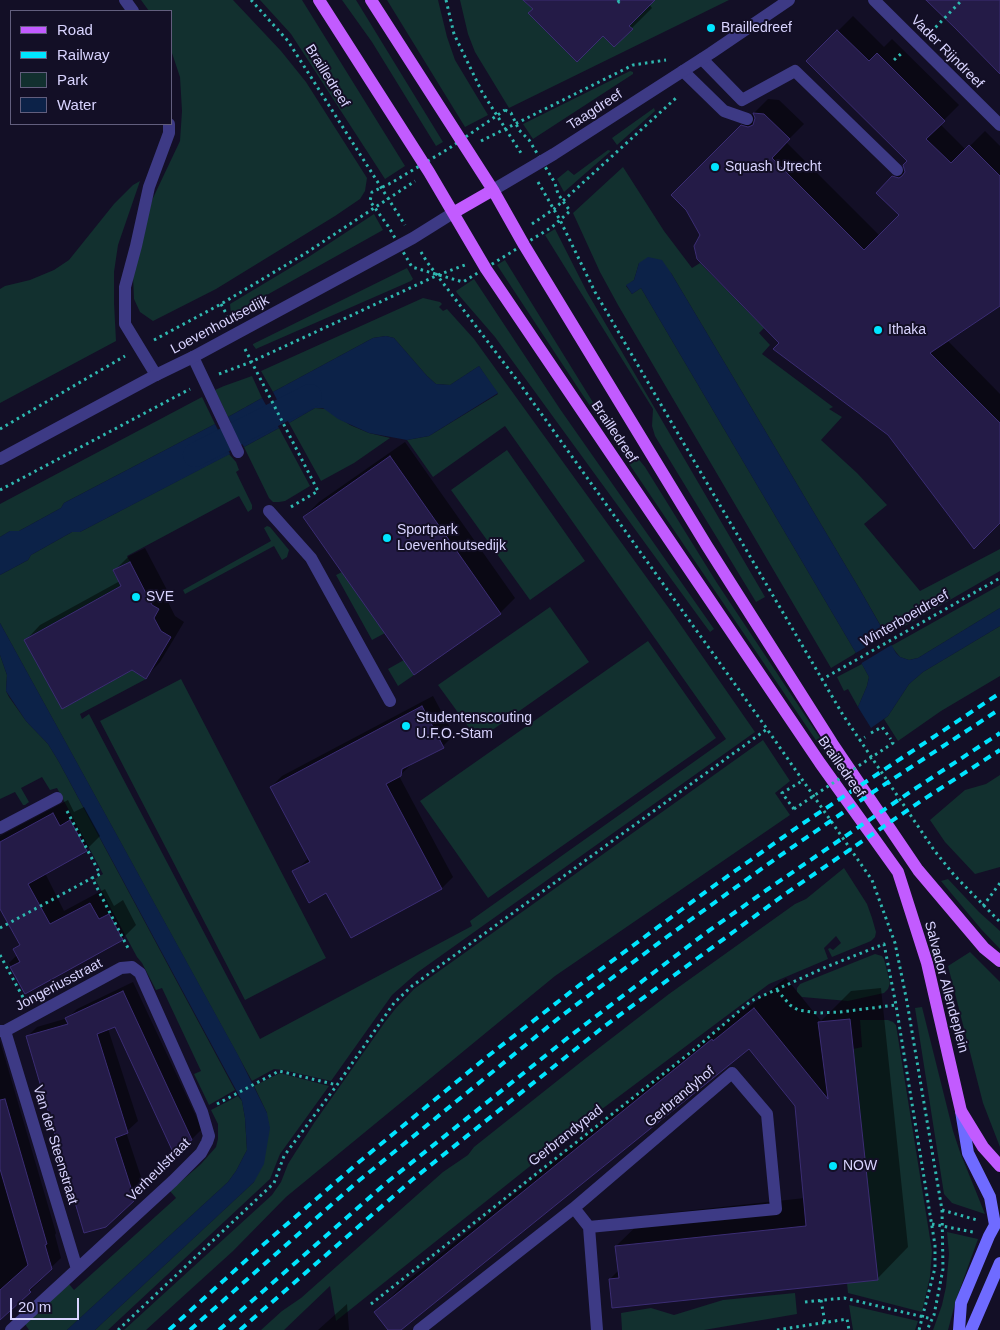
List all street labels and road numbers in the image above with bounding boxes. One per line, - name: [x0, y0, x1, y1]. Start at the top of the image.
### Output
- street label: Vader Rijndreef: [907, 12, 987, 92]
- street label: Brailledreef: [301, 42, 353, 110]
- street label: Taagdreef: [564, 86, 626, 134]
- street label: Loevenhoutsedijk: [168, 292, 272, 358]
- street label: Brailledreef: [587, 398, 641, 466]
- street label: Winterboeidreef: [858, 587, 952, 651]
- street label: Brailledreef: [814, 733, 868, 801]
- street label: Salvador Allendeplein: [920, 919, 972, 1055]
- street label: Jongeriusstraat: [13, 955, 105, 1015]
- street label: Gerbrandyhof: [642, 1063, 718, 1131]
- street label: Van der Steenstraat: [29, 1083, 81, 1207]
- street label: Gerbrandypad: [526, 1102, 606, 1170]
- street label: Verheulstraat: [124, 1135, 194, 1205]

